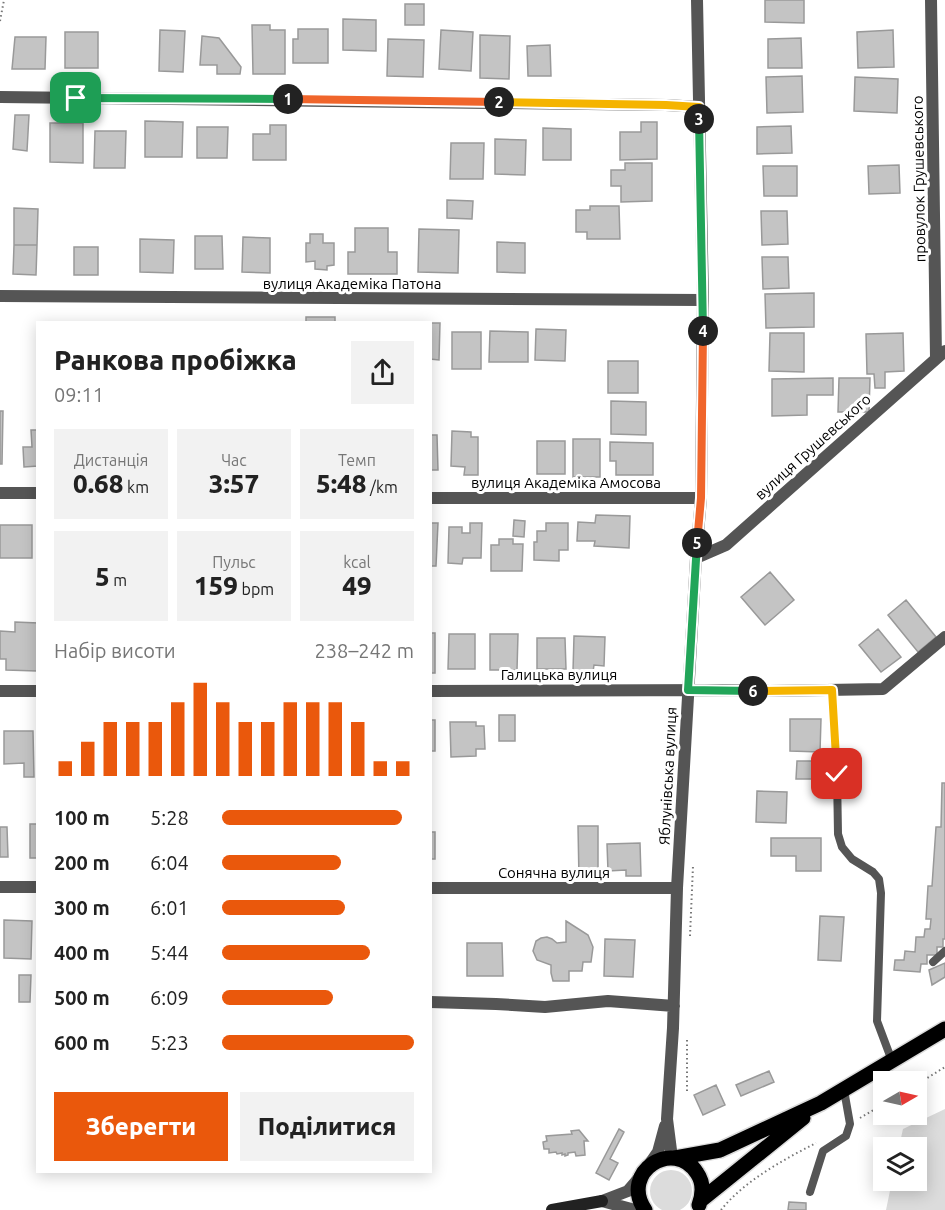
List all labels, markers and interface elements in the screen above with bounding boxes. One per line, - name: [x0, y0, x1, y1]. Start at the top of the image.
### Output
- pin: [50, 72, 101, 123]
- icon: arrive: [59, 81, 92, 114]
- pin: 1: [273, 84, 303, 114]
- pin: 2: [484, 87, 514, 117]
- text: 1: [283, 90, 293, 108]
- text: 2: [494, 93, 504, 111]
- street label: провулок Грушевського: [909, 95, 928, 263]
- pin: 3: [684, 104, 714, 134]
- text: 3: [694, 110, 704, 128]
- street label: вулиця Академіка Патона: [263, 275, 441, 292]
- pin: 4: [688, 316, 718, 346]
- text: 4: [698, 322, 708, 340]
- button: share: [351, 341, 414, 404]
- text: Ранкова пробіжка: [54, 345, 297, 375]
- text: 09:11: [54, 383, 104, 406]
- street label: вулиця Грушевського: [751, 390, 874, 503]
- text: Дистанція: [74, 451, 148, 469]
- text: Час: [221, 451, 247, 469]
- text: Темп: [338, 451, 376, 469]
- text: 0.68: [73, 469, 123, 498]
- text: 3:57: [209, 469, 259, 498]
- text: 5:48: [316, 469, 366, 498]
- street label: вулиця Академіка Амосова: [471, 474, 661, 491]
- text: km: [123, 478, 149, 496]
- text: /km: [366, 478, 398, 496]
- pin: 5: [682, 528, 712, 558]
- text: 5: [692, 534, 702, 552]
- text: Пульс: [212, 553, 256, 571]
- text: kcal: [343, 553, 371, 571]
- text: 5: [95, 562, 110, 591]
- text: m: [110, 571, 127, 589]
- text: 159: [194, 571, 238, 600]
- text: 49: [342, 571, 372, 600]
- text: bpm: [238, 580, 274, 598]
- text: Набір висоти: [54, 639, 176, 662]
- text: 238–242 m: [315, 639, 414, 662]
- street label: Галицька вулиця: [501, 666, 617, 683]
- pin: 6: [738, 676, 768, 706]
- text: 6: [748, 682, 758, 700]
- street label: Яблунівська вулиця: [655, 707, 680, 845]
- pin: [811, 748, 862, 799]
- icon: check: [820, 757, 853, 790]
- text: 100 m: [54, 806, 110, 829]
- text: 5:28: [150, 806, 189, 829]
- text: 200 m: [54, 851, 110, 874]
- text: 6:04: [150, 851, 189, 874]
- street label: Сонячна вулиця: [498, 864, 610, 881]
- text: 300 m: [54, 896, 110, 919]
- text: 6:01: [150, 896, 189, 919]
- text: 400 m: [54, 941, 110, 964]
- text: 5:44: [150, 941, 189, 964]
- text: 500 m: [54, 986, 110, 1009]
- text: 6:09: [150, 986, 189, 1009]
- text: 600 m: [54, 1031, 110, 1054]
- text: 5:23: [150, 1031, 189, 1054]
- north arrow: [873, 1071, 927, 1125]
- map controls: [873, 1071, 927, 1191]
- button: Зберегти: [54, 1092, 228, 1161]
- button: Поділитися: [240, 1092, 414, 1161]
- button: layers: [873, 1137, 927, 1191]

